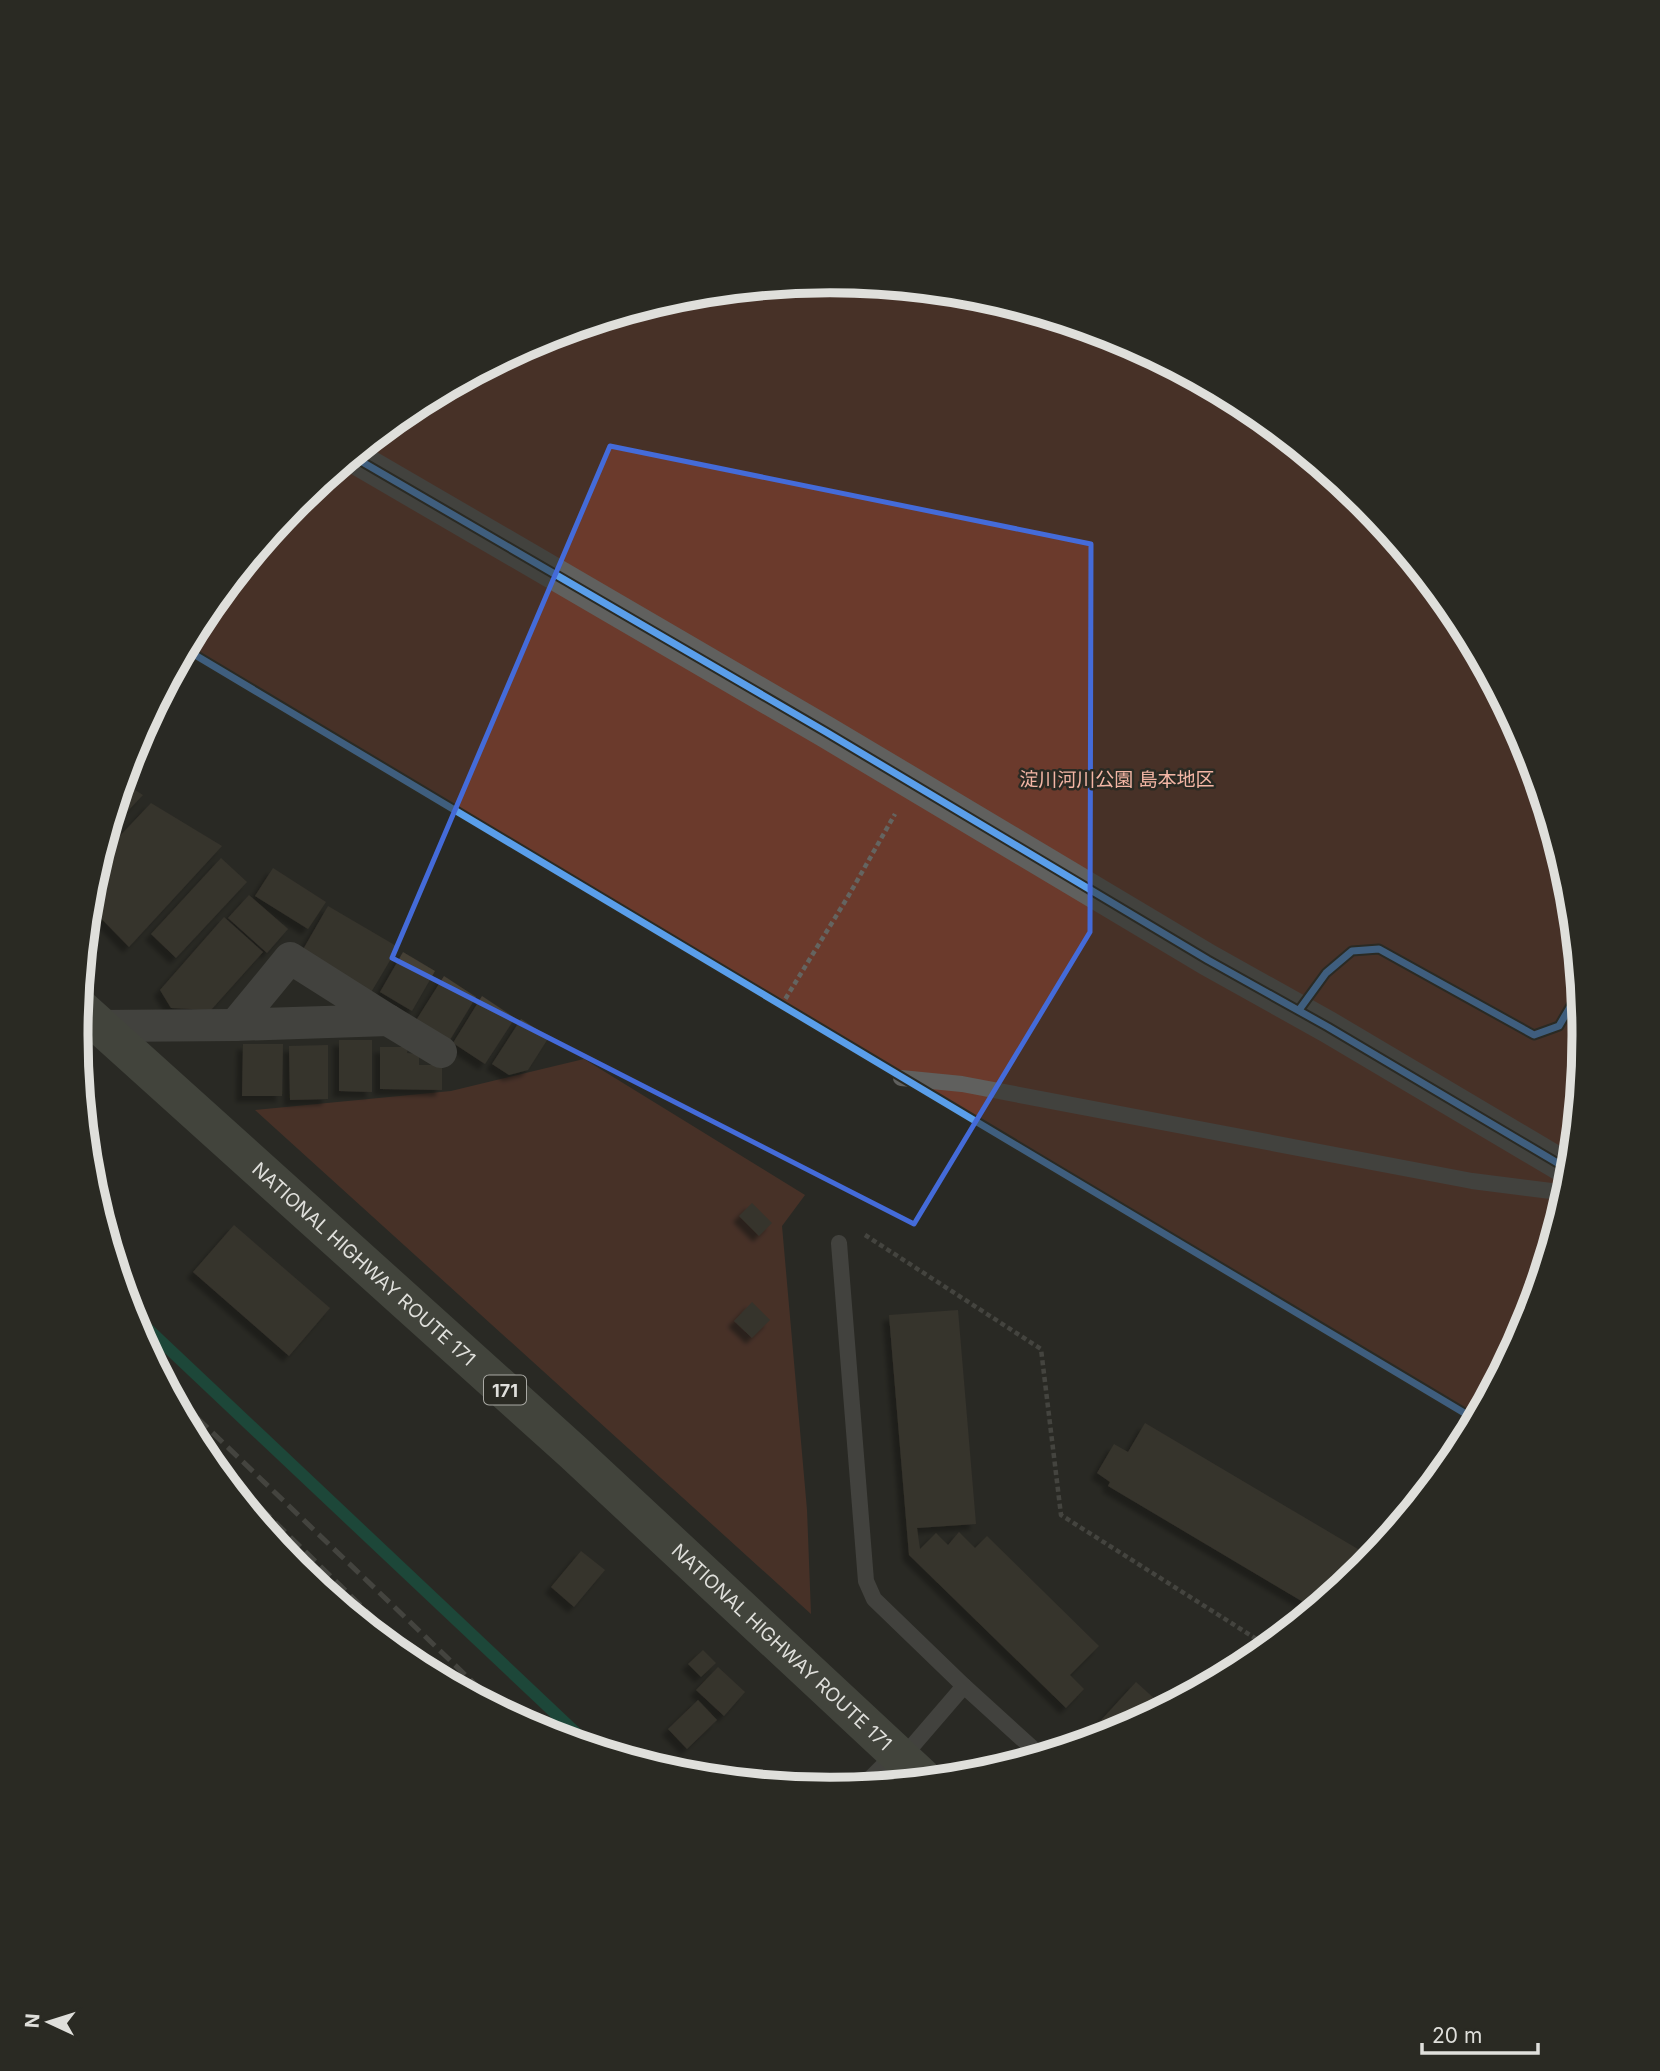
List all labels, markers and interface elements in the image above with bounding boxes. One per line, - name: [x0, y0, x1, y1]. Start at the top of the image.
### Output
- park label: 淀川河川公園 島本地区: [1019, 768, 1215, 791]
- street label: NATIONAL HIGHWAY ROUTE 171: [248, 1157, 480, 1370]
- road number: 171: [484, 1376, 526, 1405]
- street label: NATIONAL HIGHWAY ROUTE 171: [667, 1539, 897, 1755]
- north arrow: [14, 1987, 84, 2057]
- scale bar: [1422, 2011, 1538, 2056]
- text: N: [21, 2013, 45, 2029]
- text: 20 m: [1432, 2023, 1482, 2048]

